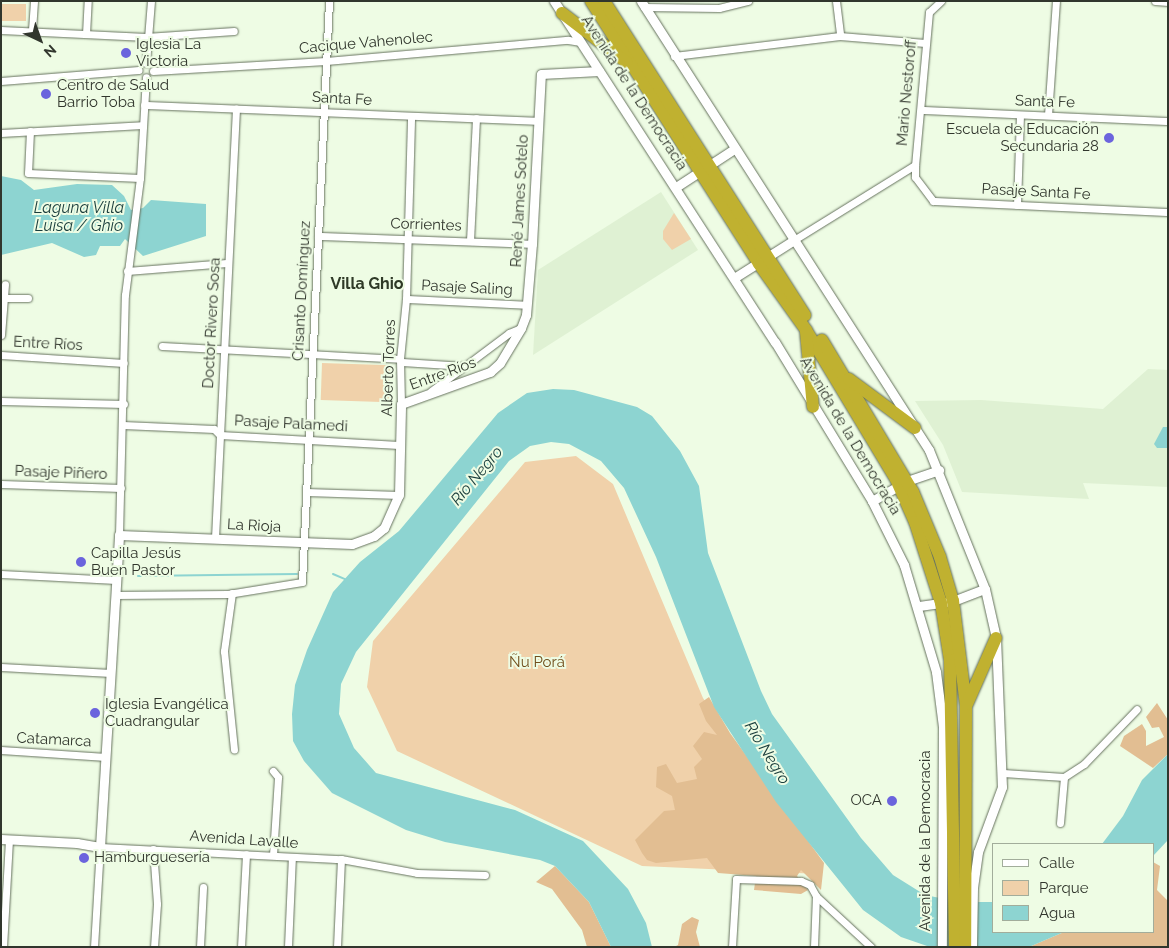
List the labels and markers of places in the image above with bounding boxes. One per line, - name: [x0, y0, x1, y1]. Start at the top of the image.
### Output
- place label: Iglesia La Victoria: [136, 35, 201, 70]
- marker: Iglesia La Victoria: [120, 47, 132, 59]
- place label: Centro de Salud Barrio Toba: [57, 76, 169, 111]
- marker: Centro de Salud Barrio Toba: [39, 87, 53, 101]
- place label: Escuela de Educación Secundaria 28: [946, 120, 1099, 155]
- marker: Escuela de Educación Secundaria 28: [1103, 132, 1115, 144]
- place label: Capilla Jesús Buen Pastor: [91, 544, 181, 579]
- marker: Capilla Jesús Buen Pastor: [75, 556, 87, 568]
- place label: Iglesia Evangélica Cuadrangular: [105, 695, 229, 730]
- marker: Iglesia Evangélica Cuadrangular: [89, 707, 101, 719]
- place label: OCA: [850, 792, 882, 810]
- marker: OCA: [886, 795, 898, 807]
- place label: Hamburguesería: [94, 849, 210, 867]
- marker: Hamburguesería: [78, 852, 90, 864]

